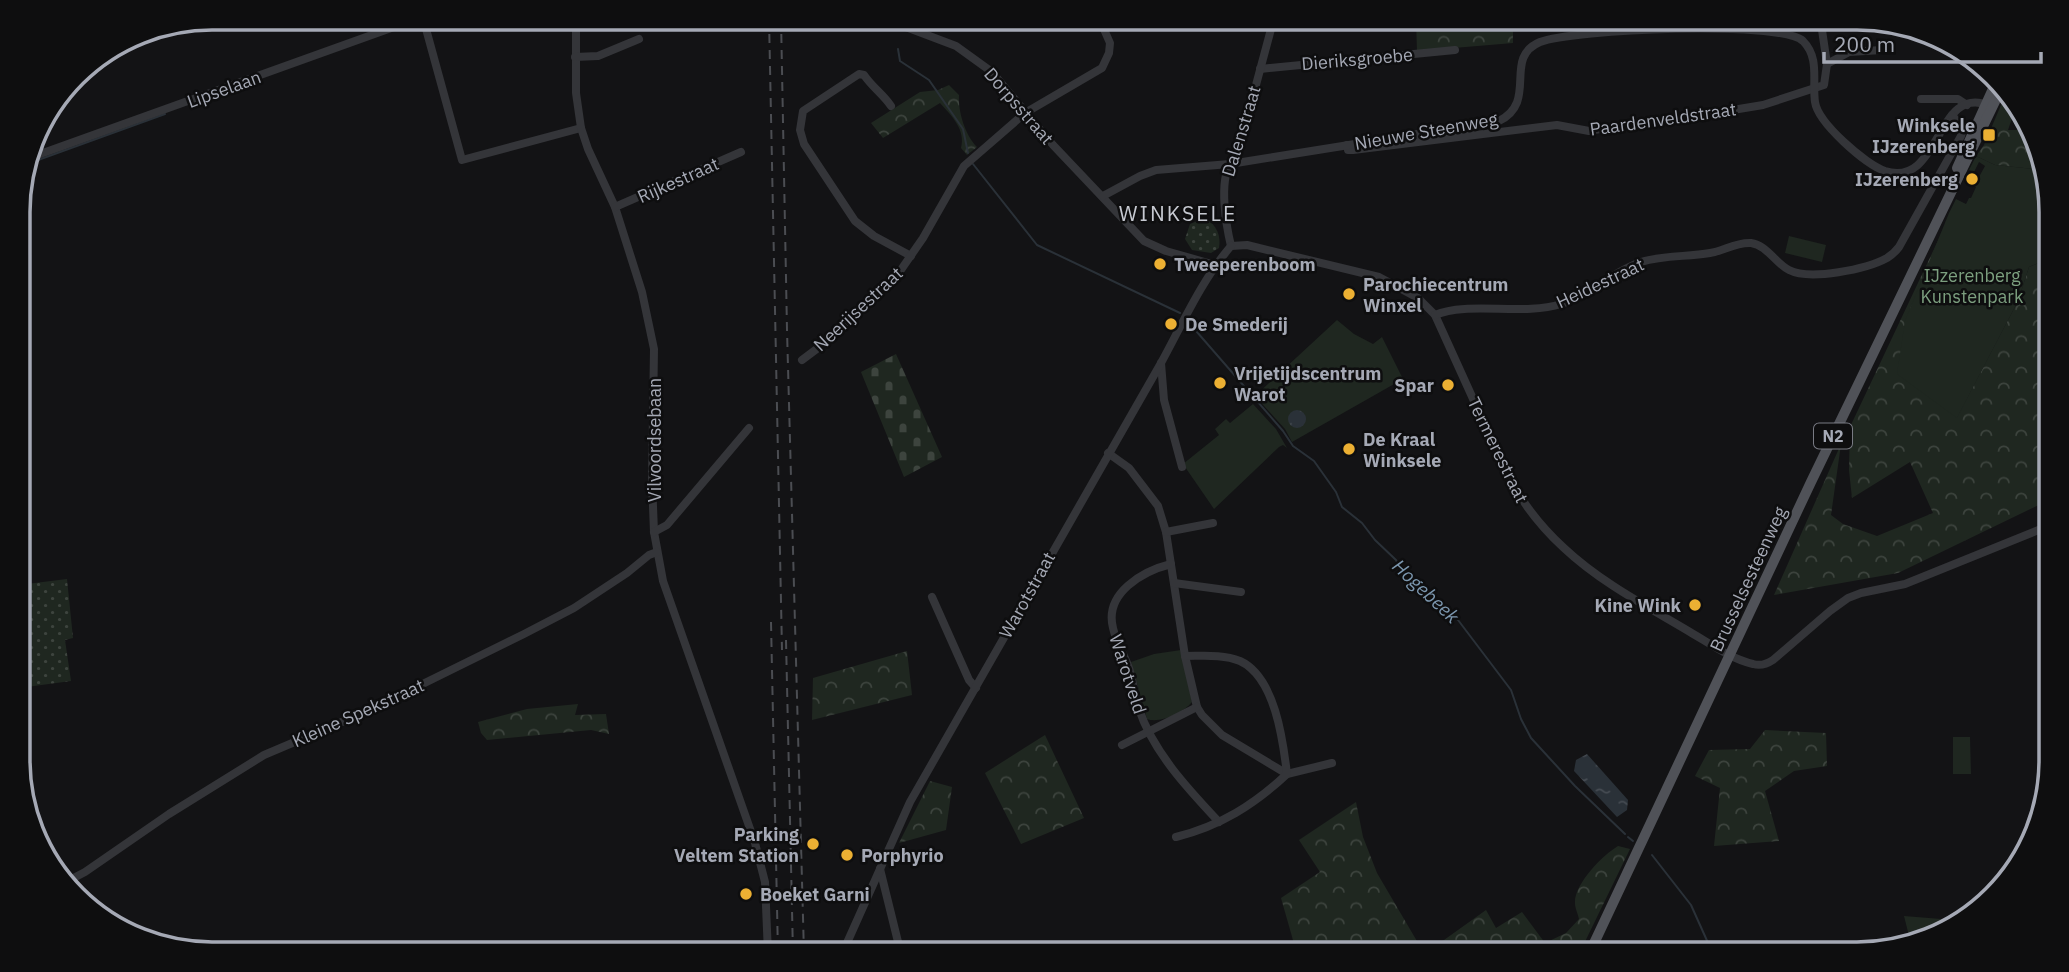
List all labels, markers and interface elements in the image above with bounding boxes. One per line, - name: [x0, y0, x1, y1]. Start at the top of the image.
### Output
- scale bar: [1824, 21, 2041, 65]
- text: 200 m: [1834, 30, 1895, 58]
- street label: Dieriksgroebe: [1300, 43, 1414, 75]
- street label: Dorpsstraat: [979, 63, 1059, 149]
- street label: Lipselaan: [184, 65, 264, 113]
- street label: Dalenstraat: [1216, 83, 1266, 179]
- street label: Paardenveldstraat: [1588, 97, 1738, 141]
- street label: Nieuwe Steenweg: [1353, 107, 1500, 155]
- place label: Winksele IJzerenberg: [1872, 114, 1975, 158]
- marker: Winksele IJzerenberg: [1981, 127, 1997, 143]
- street label: Rijkestraat: [634, 152, 722, 208]
- place label: IJzerenberg: [1855, 168, 1958, 191]
- marker: IJzerenberg: [1964, 171, 1980, 187]
- district label: WINKSELE: [1119, 199, 1237, 227]
- place label: Tweeperenboom: [1174, 253, 1316, 276]
- street label: Heidestraat: [1552, 253, 1648, 313]
- marker: Tweeperenboom: [1152, 256, 1168, 272]
- street label: Neerijsestraat: [809, 262, 907, 356]
- park label: IJzerenberg Kunstenpark: [1921, 264, 2024, 308]
- place label: Parochiecentrum Winxel: [1363, 273, 1508, 317]
- marker: Parochiecentrum Winxel: [1341, 286, 1357, 302]
- place label: De Smederij: [1185, 313, 1288, 336]
- marker: De Smederij: [1163, 316, 1179, 332]
- place label: Vrijetijdscentrum Warot: [1234, 362, 1381, 406]
- place label: Spar: [1394, 374, 1434, 397]
- marker: Vrijetijdscentrum Warot: [1212, 375, 1228, 391]
- marker: Spar: [1440, 377, 1456, 393]
- street label: Vilvoordsebaan: [643, 378, 666, 502]
- street label: Termerestraat: [1463, 393, 1533, 507]
- road number: N2: [1814, 424, 1852, 448]
- place label: De Kraal Winksele: [1363, 428, 1441, 472]
- marker: De Kraal Winksele: [1341, 441, 1357, 457]
- street label: Brusselsesteenweg: [1704, 502, 1792, 655]
- street label: Warotstraat: [994, 548, 1060, 642]
- water label: Hogebeek: [1387, 554, 1465, 629]
- place label: Kine Wink: [1594, 594, 1682, 617]
- marker: Kine Wink: [1687, 597, 1703, 613]
- street label: Warotveld: [1104, 631, 1152, 717]
- street label: Kleine Spekstraat: [288, 674, 428, 752]
- place label: Parking Veltem Station: [674, 823, 799, 867]
- marker: Parking Veltem Station: [805, 836, 821, 852]
- place label: Porphyrio: [861, 844, 944, 867]
- marker: Porphyrio: [839, 847, 855, 863]
- place label: Boeket Garni: [760, 883, 870, 906]
- marker: Boeket Garni: [738, 886, 754, 902]

